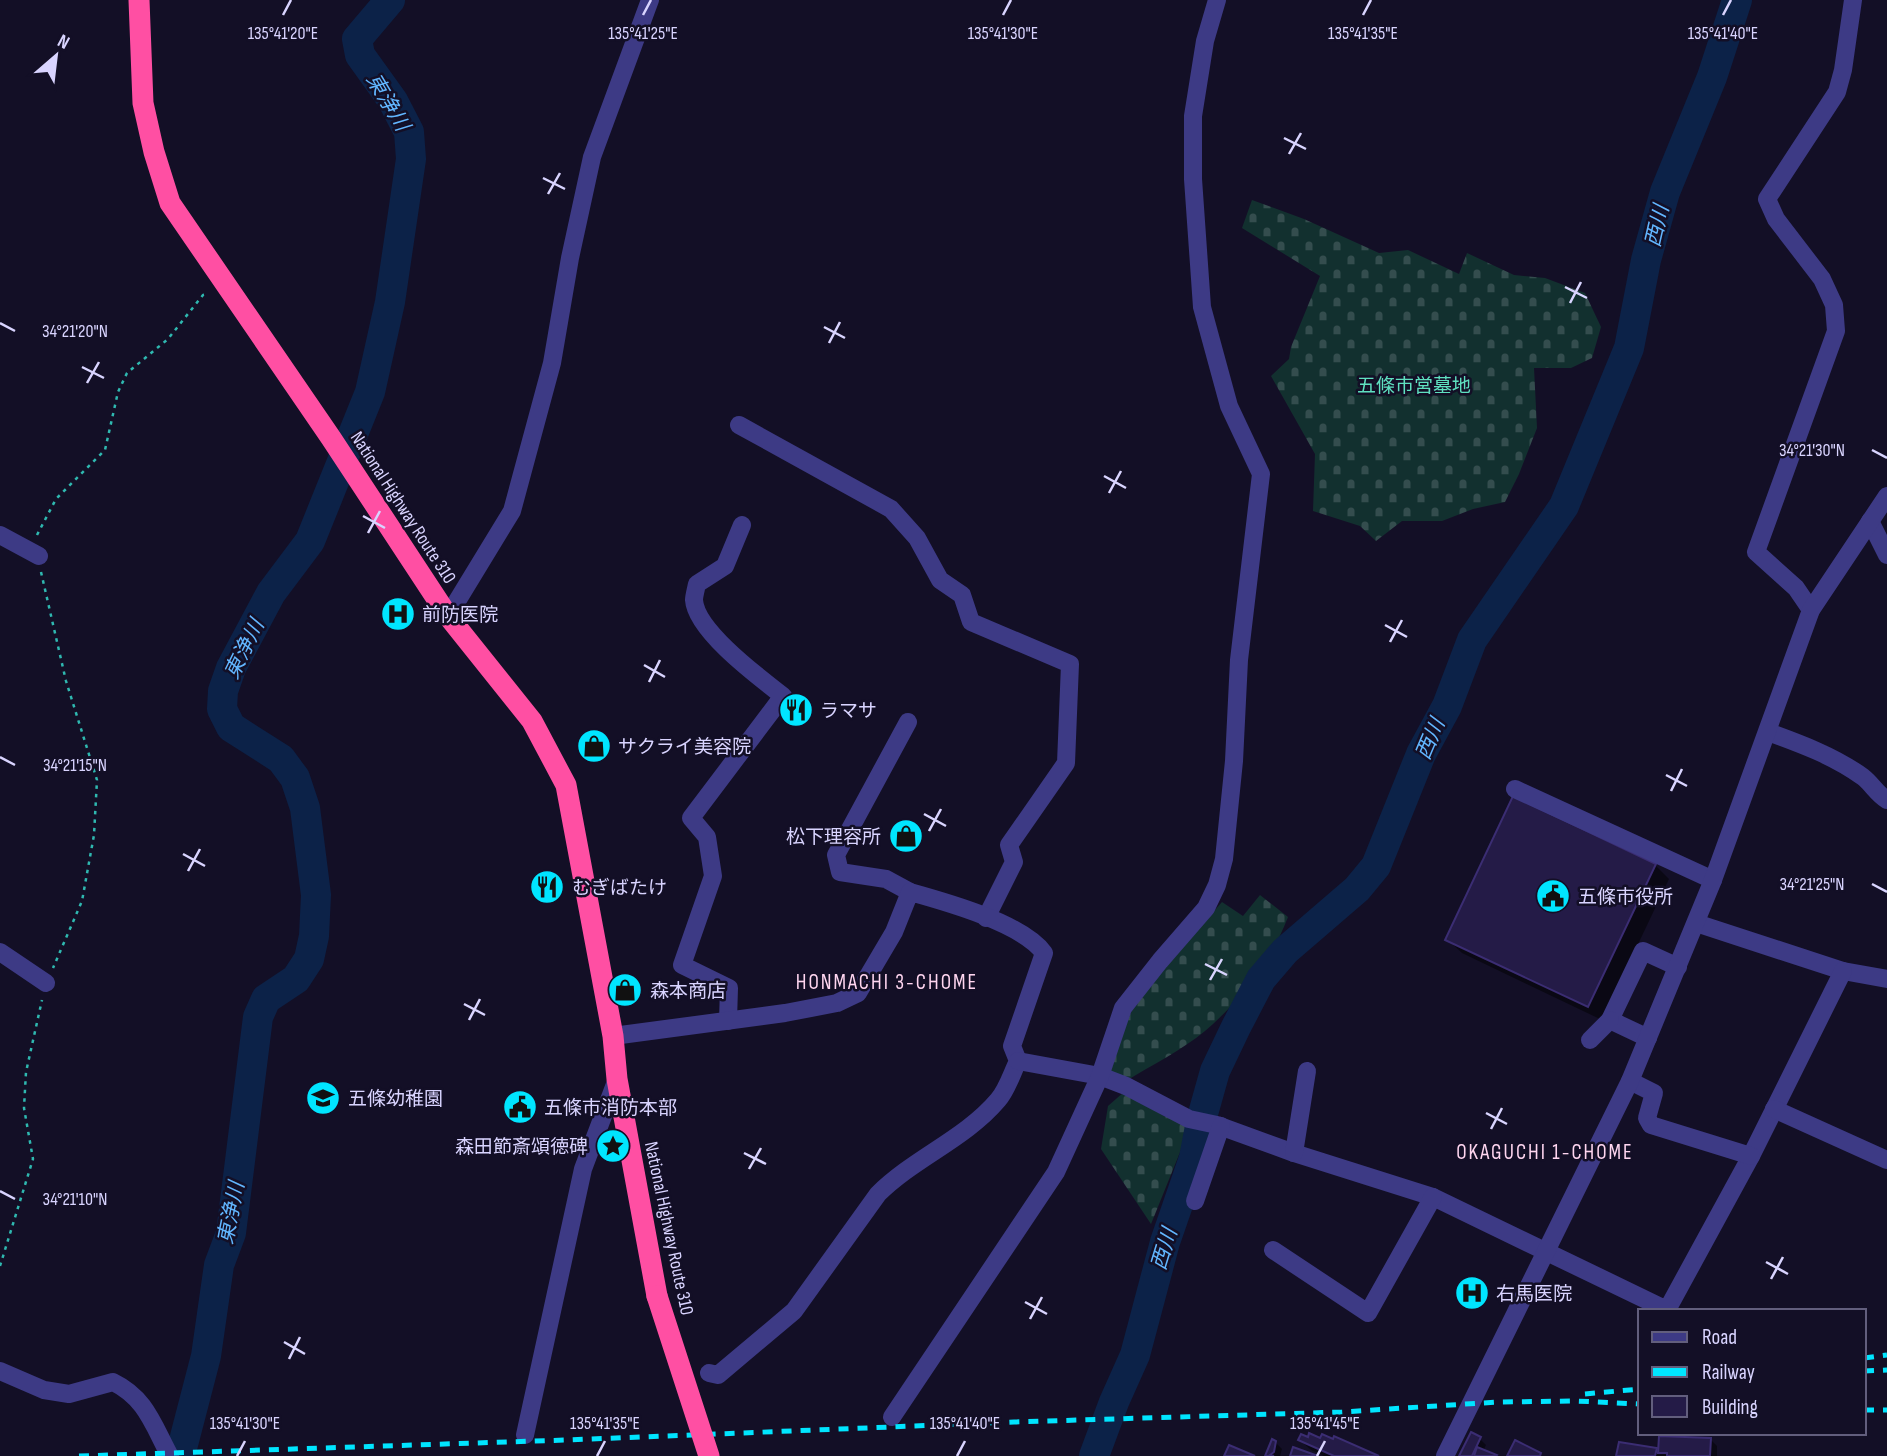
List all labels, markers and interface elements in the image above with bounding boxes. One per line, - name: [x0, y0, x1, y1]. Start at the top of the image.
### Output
- north arrow: [21, 21, 91, 91]
- text: 135°41'20"E: [248, 23, 318, 44]
- text: 135°41'25"E: [608, 23, 678, 44]
- text: 135°41'30"E: [968, 23, 1038, 44]
- text: 135°41'35"E: [1328, 23, 1398, 44]
- text: 135°41'40"E: [1688, 23, 1758, 44]
- text: N: [53, 30, 73, 55]
- water label: 東浄川: [361, 69, 416, 137]
- water label: 西川: [1641, 201, 1675, 249]
- text: 34°21'20"N: [42, 321, 108, 342]
- park label: 五條市営墓地: [1357, 375, 1471, 398]
- street label: National Highway Route 310: [345, 427, 461, 588]
- text: 34°21'30"N: [1779, 440, 1845, 461]
- hospital icon: 前防医院: [379, 595, 417, 633]
- place label: 前防医院: [422, 604, 498, 627]
- water label: 東浄川: [219, 614, 270, 683]
- restaurant icon: ラマサ: [777, 691, 815, 729]
- place label: ラマサ: [820, 700, 877, 723]
- water label: 西川: [1411, 713, 1451, 763]
- shop icon: サクライ美容院: [575, 727, 613, 765]
- place label: サクライ美容院: [618, 736, 751, 759]
- text: 34°21'15"N: [43, 755, 107, 776]
- shop icon: 松下理容所: [887, 817, 925, 855]
- place label: 松下理容所: [786, 826, 881, 849]
- restaurant icon: むぎばたけ: [528, 868, 566, 906]
- text: 34°21'25"N: [1779, 874, 1845, 895]
- place label: むぎばたけ: [572, 877, 667, 900]
- public building icon: 五條市役所: [1534, 877, 1572, 915]
- place label: 五條市役所: [1578, 886, 1673, 909]
- district label: HONMACHI 3-CHOME: [796, 970, 978, 995]
- shop icon: 森本商店: [606, 971, 644, 1009]
- place label: 森本商店: [650, 980, 726, 1003]
- school or university icon: 五條幼稚園: [304, 1079, 342, 1117]
- place label: 五條幼稚園: [348, 1088, 443, 1111]
- public building icon: 五條市消防本部: [501, 1088, 539, 1126]
- place label: 五條市消防本部: [544, 1097, 677, 1120]
- place icon: 森田節斎頌徳碑: [594, 1127, 632, 1165]
- place label: 森田節斎頌徳碑: [455, 1136, 588, 1159]
- street label: National Highway Route 310: [639, 1139, 698, 1317]
- district label: OKAGUCHI 1-CHOME: [1456, 1140, 1634, 1165]
- water label: 東浄川: [213, 1178, 250, 1246]
- text: 34°21'10"N: [43, 1189, 107, 1210]
- water label: 西川: [1146, 1223, 1183, 1273]
- hospital icon: 右馬医院: [1453, 1274, 1491, 1312]
- place label: 右馬医院: [1496, 1283, 1572, 1306]
- legend: [1638, 1309, 1866, 1435]
- text: Road: [1702, 1325, 1737, 1350]
- text: Railway: [1702, 1360, 1755, 1385]
- text: Building: [1702, 1395, 1758, 1420]
- text: 135°41'30"E: [210, 1413, 280, 1434]
- text: 135°41'35"E: [570, 1413, 640, 1434]
- text: 135°41'40"E: [930, 1413, 1000, 1434]
- text: 135°41'45"E: [1290, 1413, 1360, 1434]

